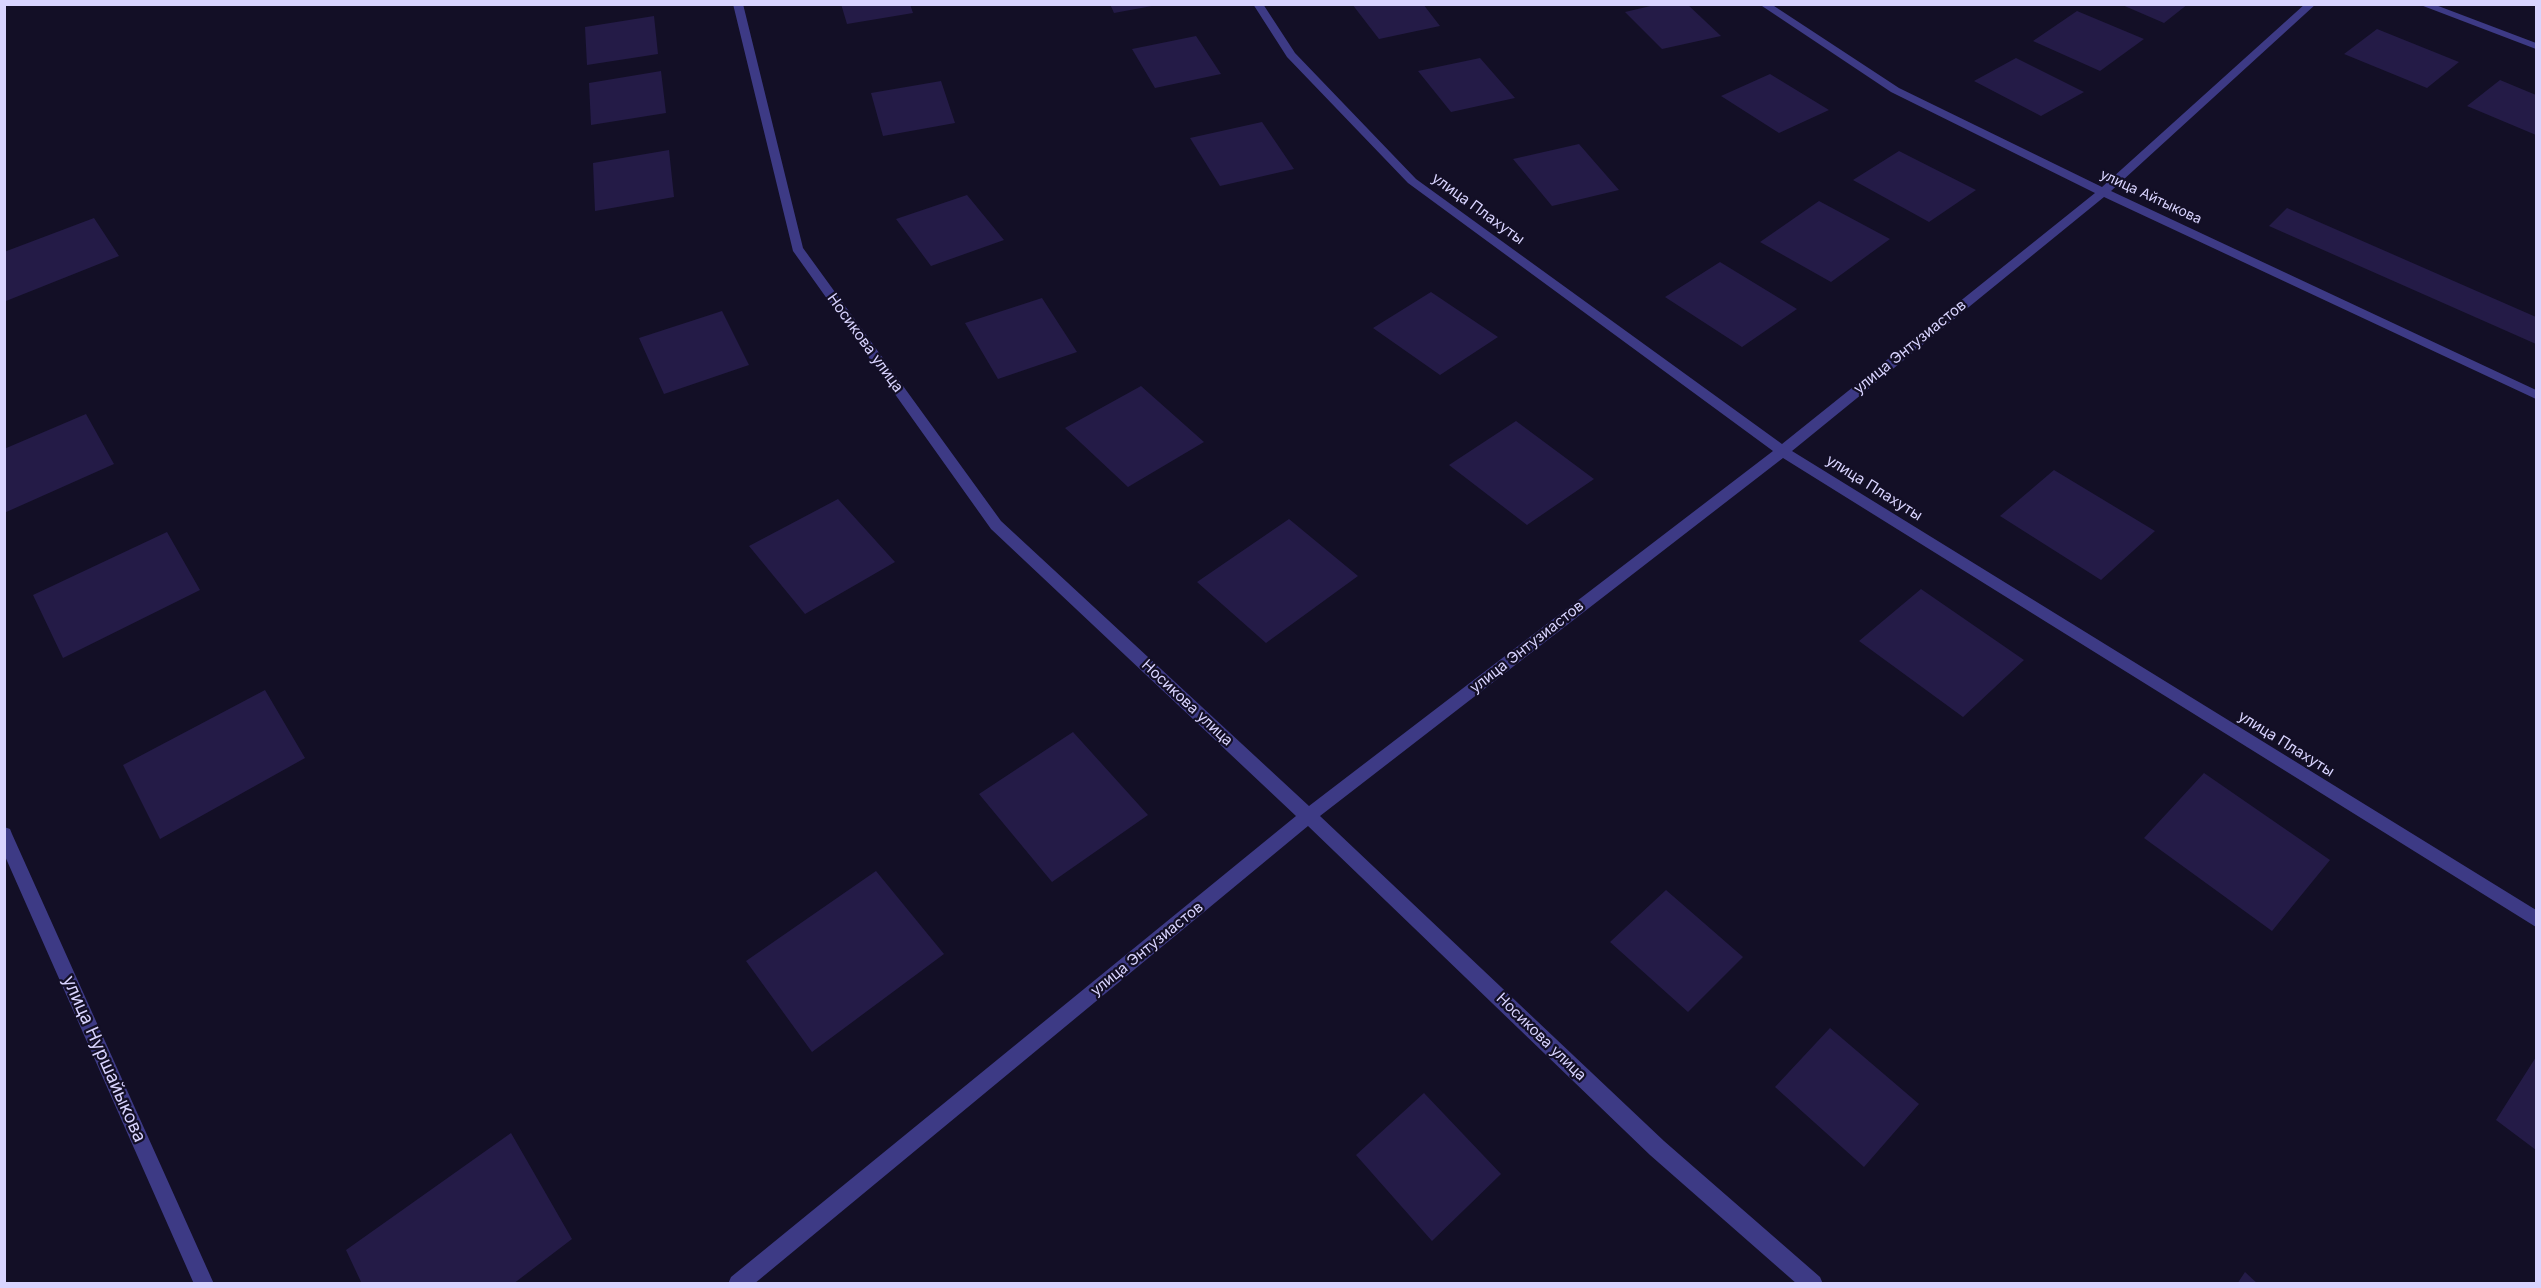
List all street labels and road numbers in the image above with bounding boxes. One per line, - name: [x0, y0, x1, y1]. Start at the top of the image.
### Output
- street label: улица Айтыкова: [2098, 166, 2204, 228]
- street label: улица Плахуты: [1428, 169, 1528, 249]
- street label: Носикова улица: [823, 290, 907, 396]
- street label: улица Энтузиастов: [1850, 296, 1970, 398]
- street label: улица Плахуты: [1823, 451, 1925, 525]
- street label: улица Энтузиастов: [1466, 597, 1588, 697]
- street label: Носикова улица: [1138, 656, 1236, 750]
- street label: улица Плахуты: [2235, 707, 2337, 781]
- street label: улица Энтузиастов: [1087, 898, 1207, 1000]
- street label: улица Нуршайыкова: [58, 972, 150, 1146]
- street label: Носикова улица: [1492, 990, 1590, 1084]

